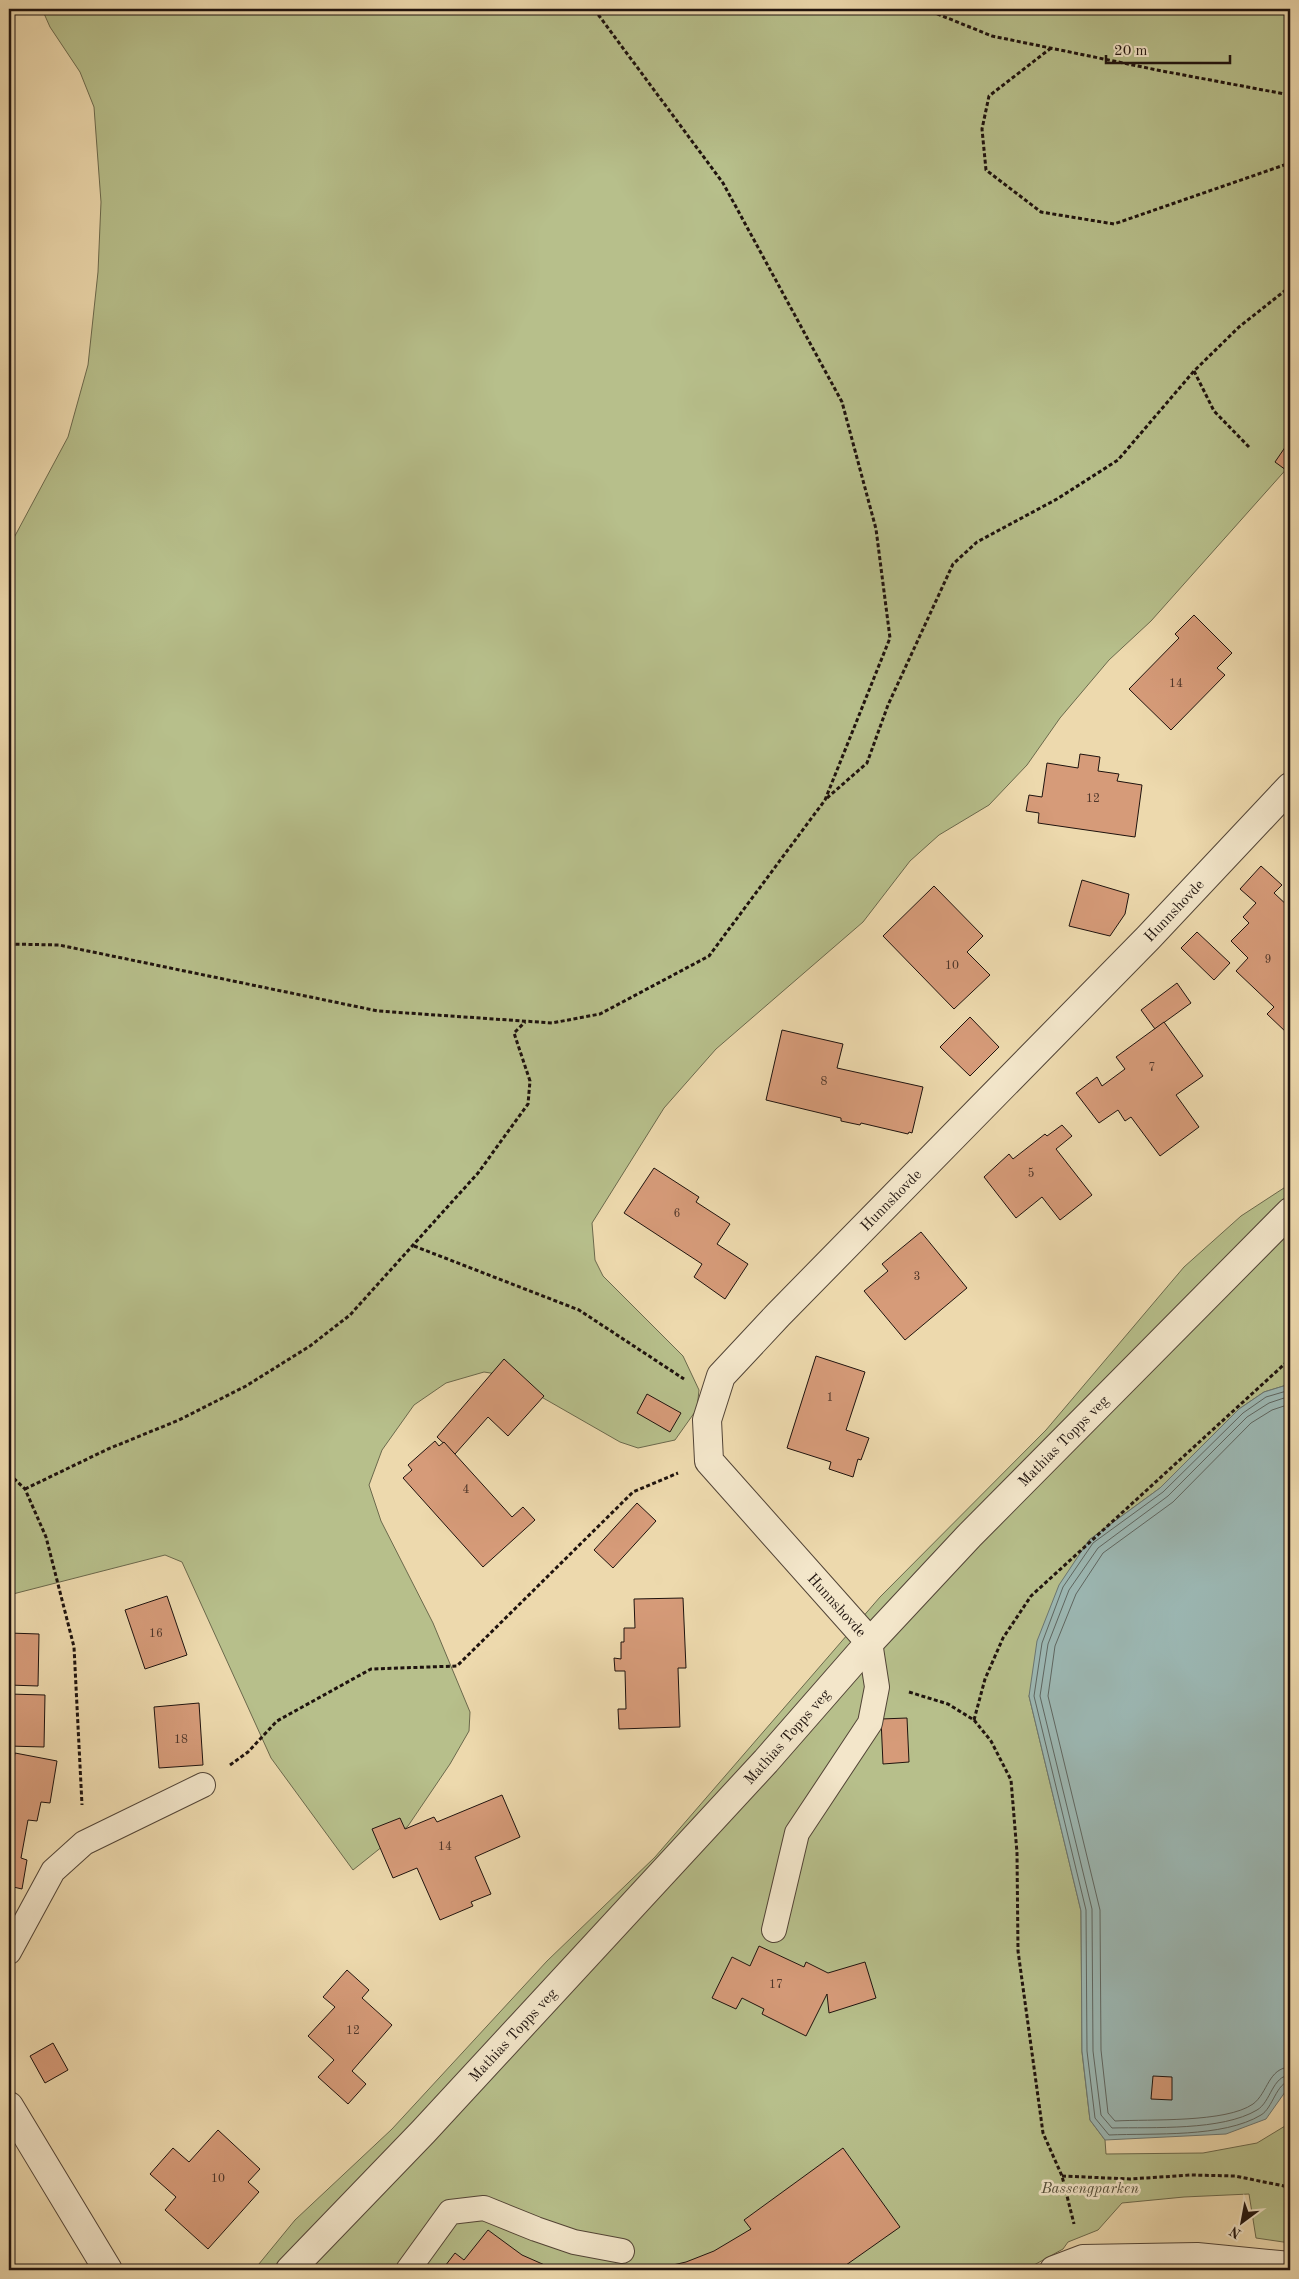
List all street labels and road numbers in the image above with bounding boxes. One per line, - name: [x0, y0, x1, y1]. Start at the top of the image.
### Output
- street label: Hunnshovde: [1142, 877, 1208, 946]
- street label: Hunnshovde: [859, 1167, 925, 1235]
- street label: Mathias Topps veg: [1016, 1393, 1112, 1490]
- street label: Hunnshovde: [804, 1571, 868, 1641]
- street label: Mathias Topps veg: [742, 1687, 834, 1788]
- street label: Mathias Topps veg: [467, 1986, 561, 2085]

